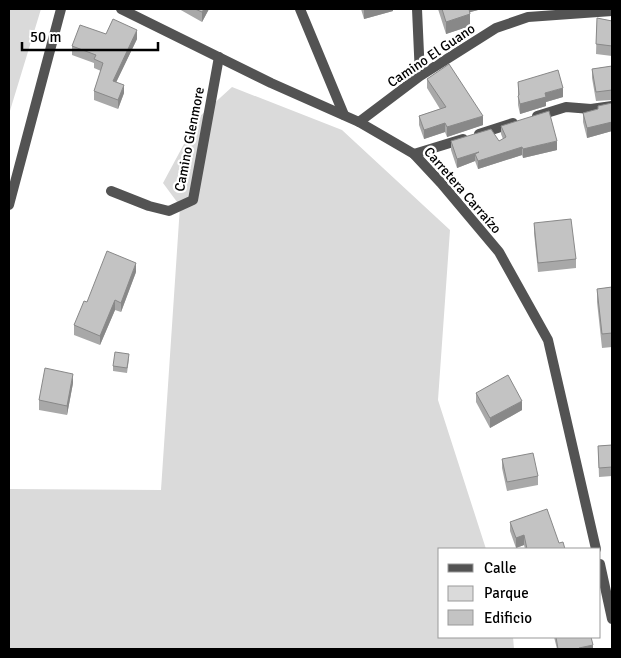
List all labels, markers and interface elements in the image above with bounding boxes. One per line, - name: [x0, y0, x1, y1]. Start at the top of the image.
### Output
- scale bar: [22, 20, 159, 52]
- street label: Camino El Guano: [384, 20, 478, 91]
- text: 50 m: [30, 28, 61, 46]
- street label: Camino Glenmore: [171, 85, 208, 193]
- street label: Carretera Carraízo: [420, 143, 505, 237]
- legend: [438, 548, 601, 638]
- text: Calle: [484, 559, 517, 577]
- text: Parque: [484, 584, 529, 602]
- text: Edificio: [484, 609, 532, 627]

